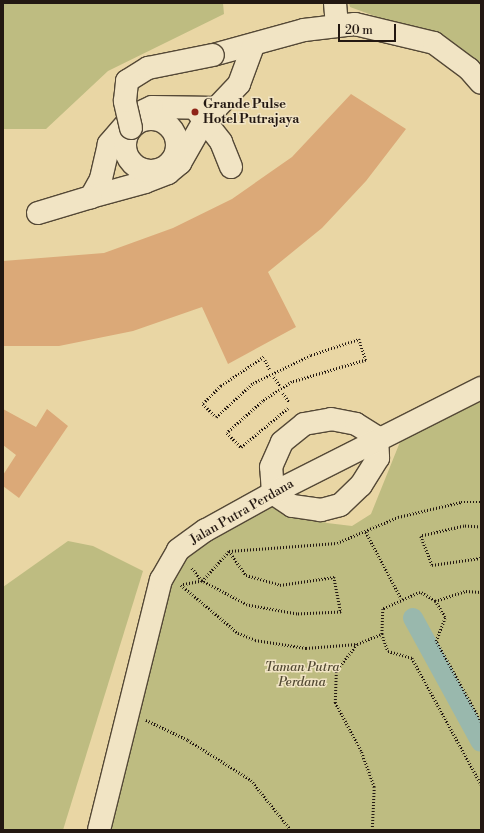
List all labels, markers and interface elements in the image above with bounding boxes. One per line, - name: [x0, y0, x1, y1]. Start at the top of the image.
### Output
- scale bar: [340, 16, 398, 42]
- text: 20 m: [345, 23, 373, 38]
- place label: Grande Pulse Hotel Putrajaya: [203, 97, 299, 128]
- marker: Grande Pulse Hotel Putrajaya: [190, 107, 200, 117]
- street label: Jalan Putra Perdana: [187, 476, 297, 548]
- park label: Taman Putra Perdana: [265, 660, 339, 691]

